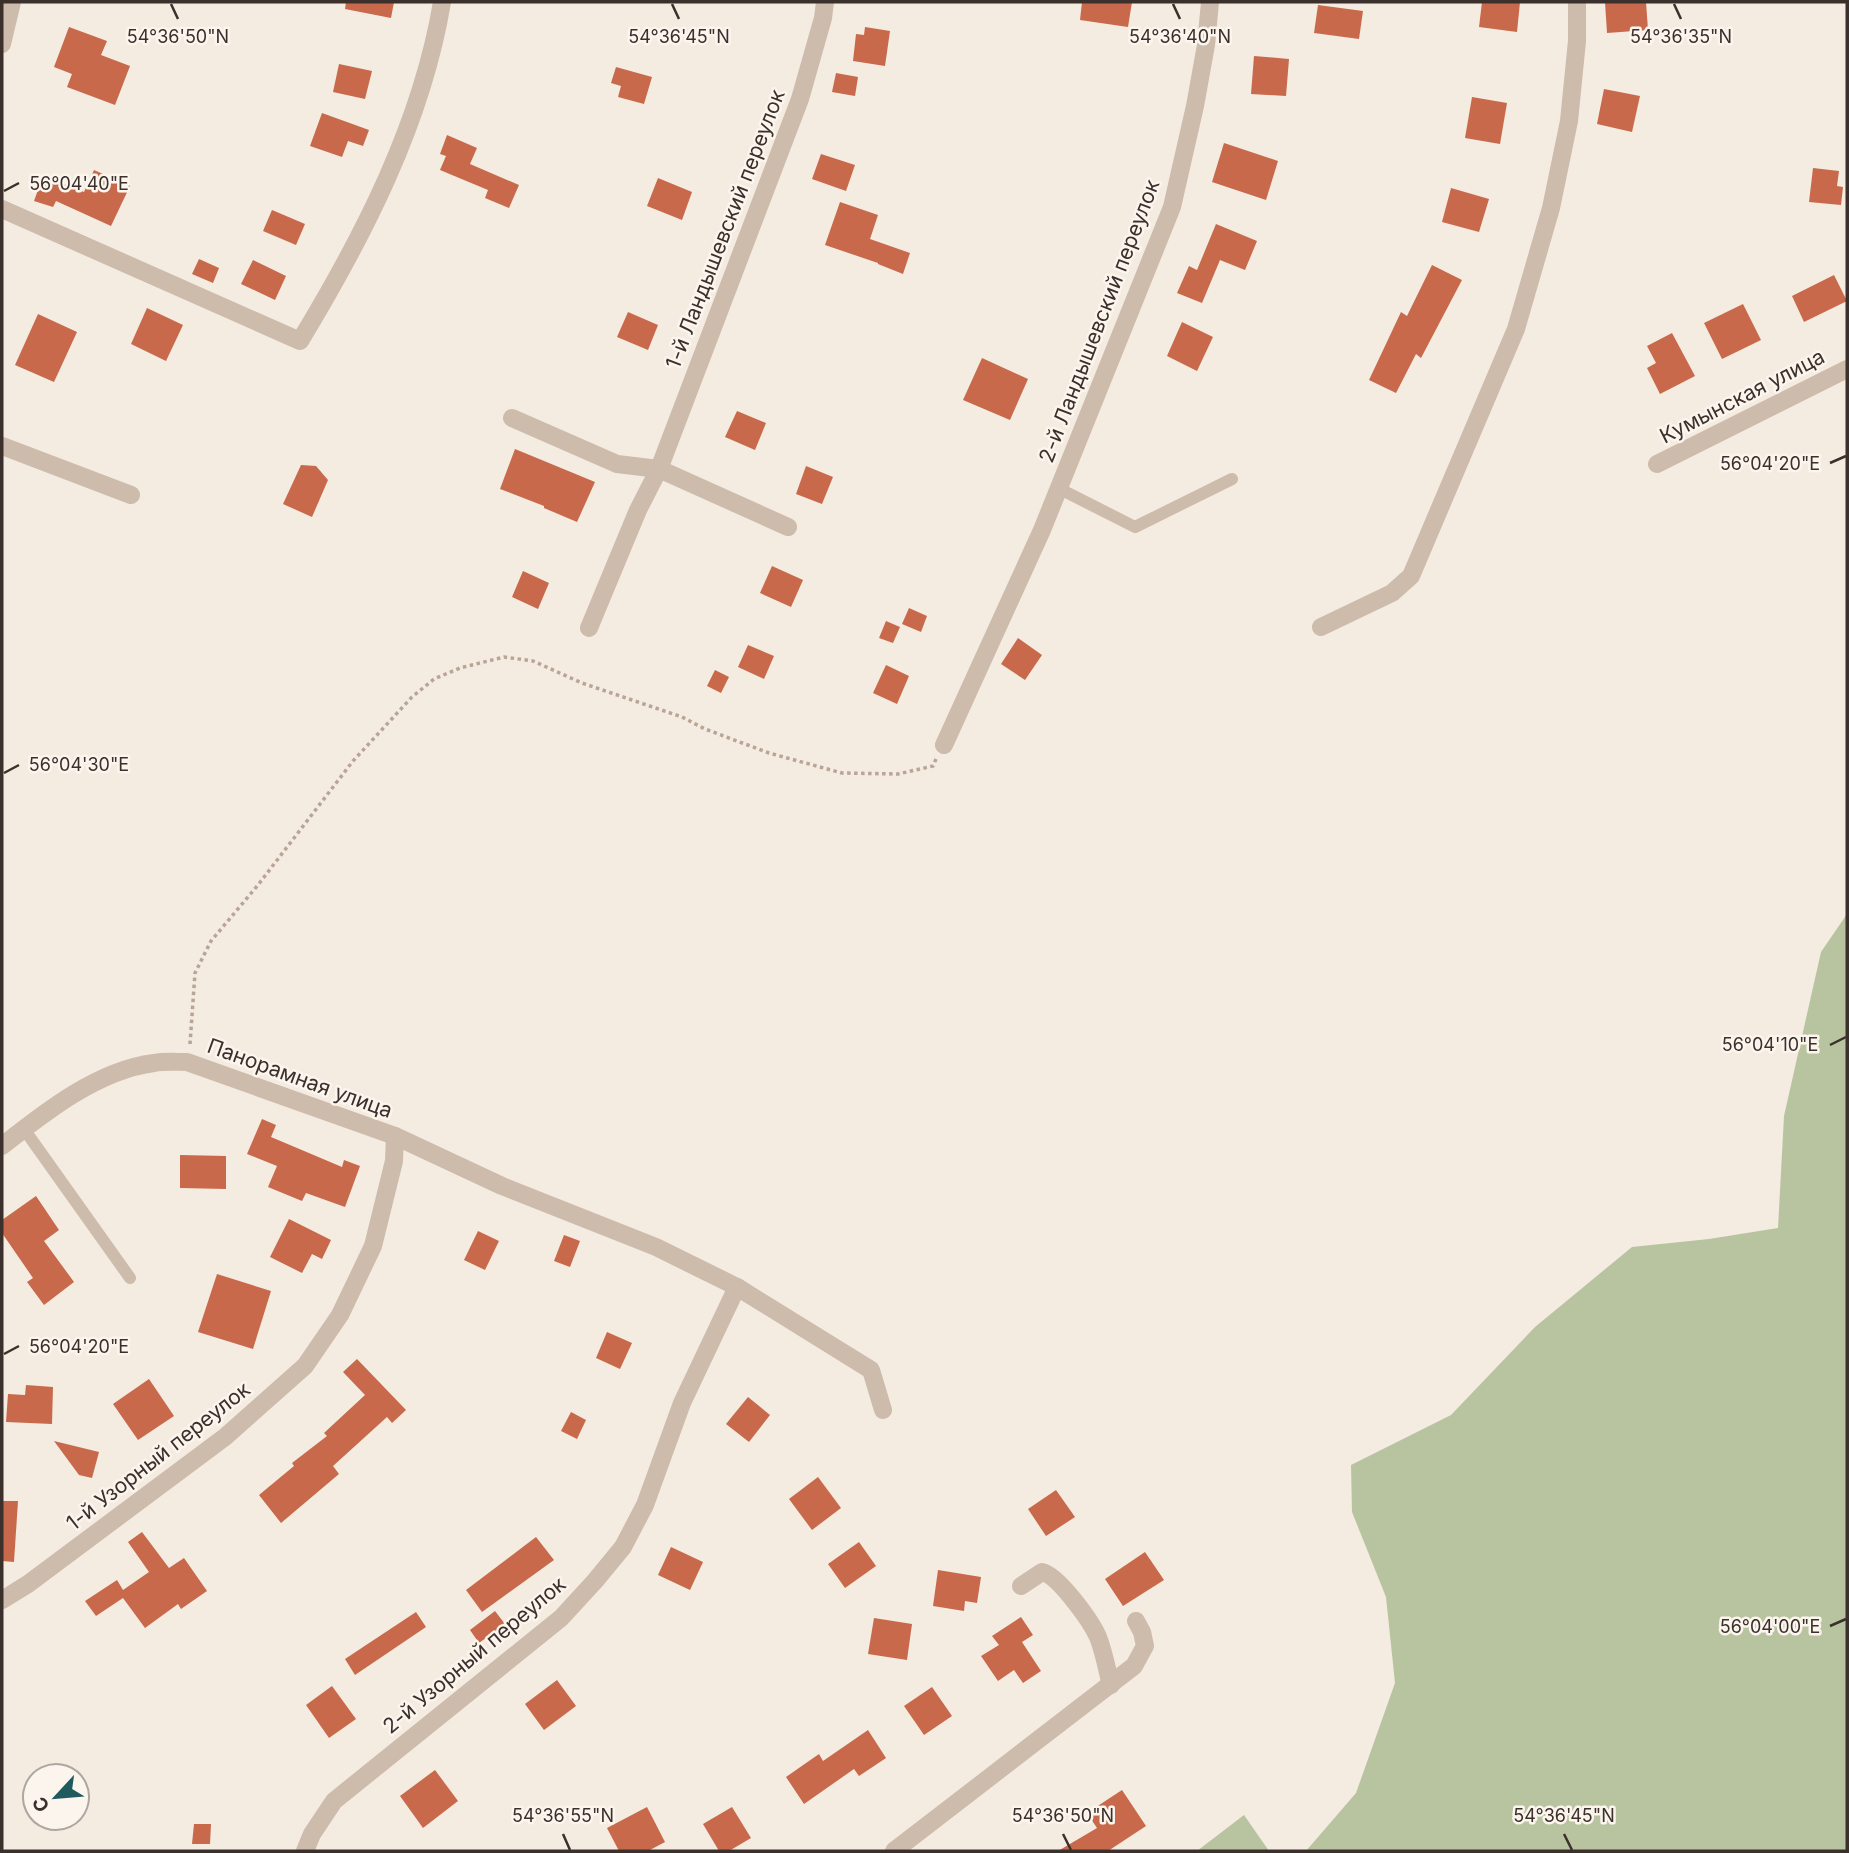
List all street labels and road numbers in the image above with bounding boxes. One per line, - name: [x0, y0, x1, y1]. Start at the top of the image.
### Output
- street label: 1-й Ландышевский переулок: [660, 85, 790, 372]
- street label: 2-й Ландышевский переулок: [1033, 175, 1165, 466]
- street label: Кумынская улица: [1655, 344, 1829, 448]
- street label: Панорамная улица: [204, 1033, 396, 1123]
- street label: 1-й Узорный переулок: [61, 1376, 255, 1536]
- street label: 2-й Узорный переулок: [378, 1571, 571, 1739]

